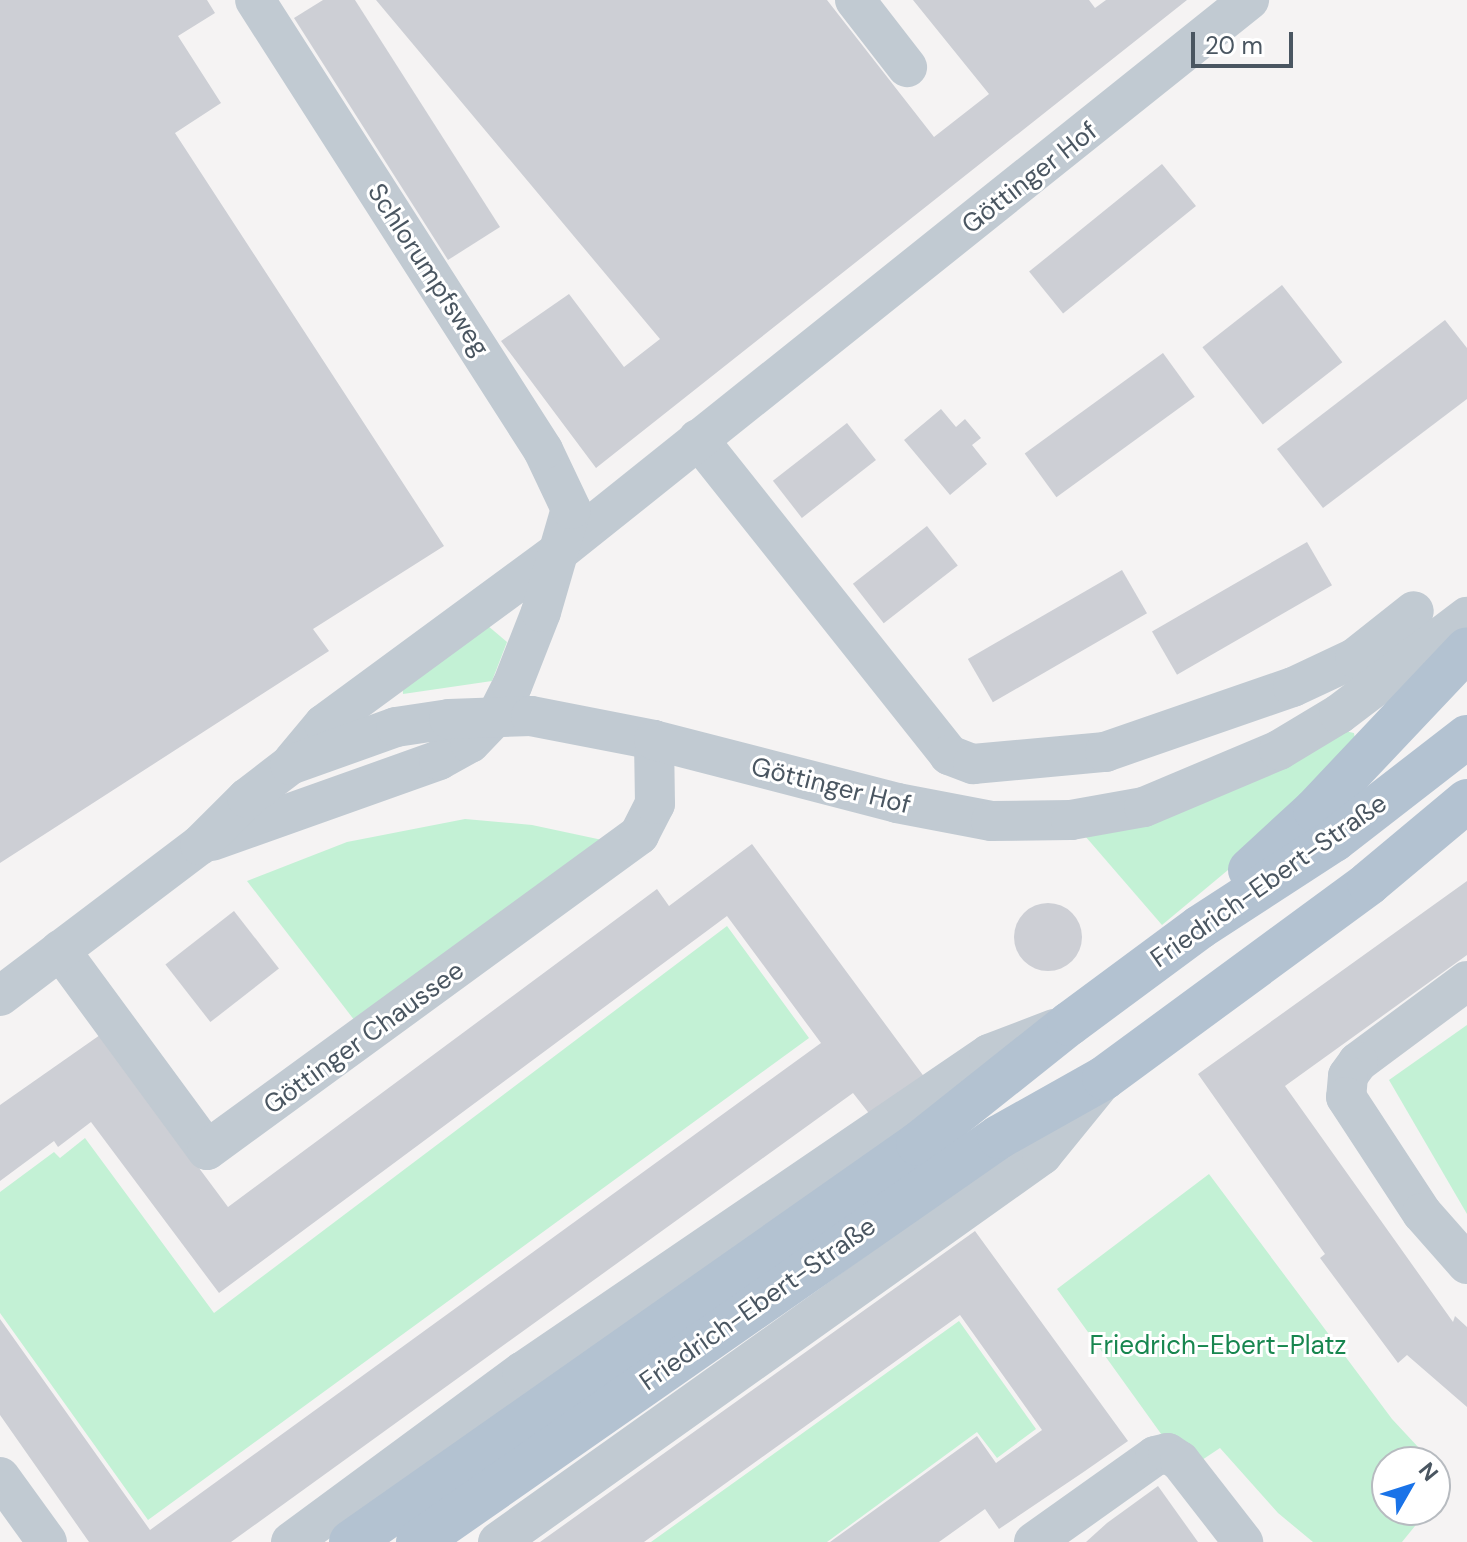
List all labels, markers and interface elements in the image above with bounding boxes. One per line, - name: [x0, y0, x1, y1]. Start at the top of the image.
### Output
- scale bar: [1195, 16, 1297, 66]
- text: 20 m: [1205, 30, 1263, 61]
- street label: Göttinger Hof: [956, 115, 1104, 241]
- street label: Schlorumpfsweg: [361, 178, 495, 362]
- street label: Göttinger Hof: [748, 751, 914, 821]
- street label: Friedrich-Ebert-Straße: [1145, 788, 1393, 974]
- street label: Göttinger Chaussee: [258, 955, 470, 1121]
- street label: Friedrich-Ebert-Straße: [634, 1211, 882, 1397]
- park label: Friedrich-Ebert-Platz: [1090, 1330, 1346, 1362]
- north arrow: [1371, 1446, 1451, 1526]
- text: N: [1412, 1456, 1445, 1487]

